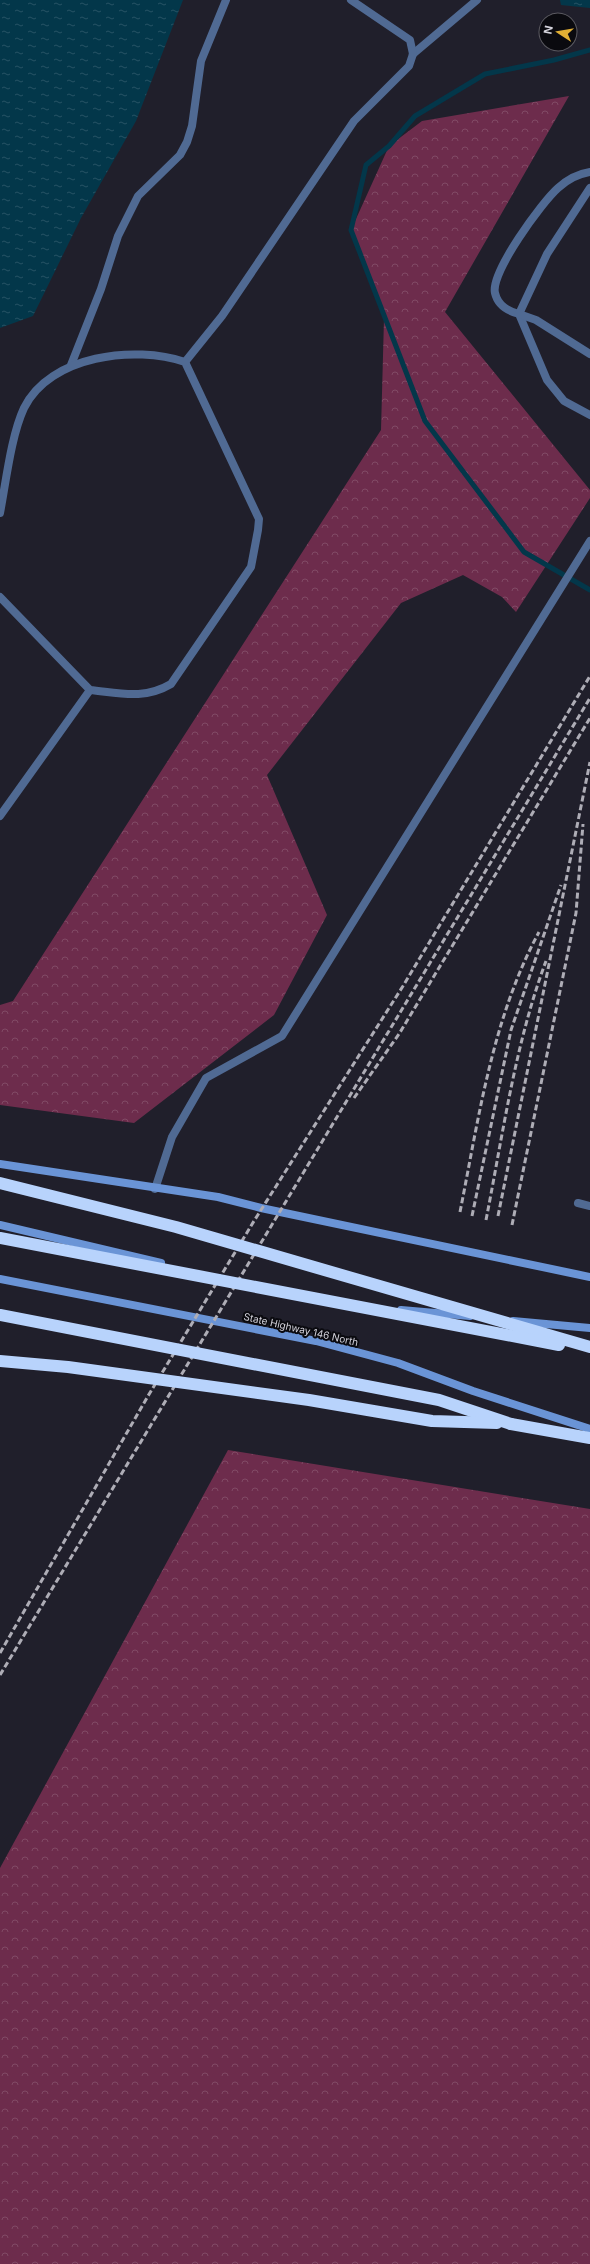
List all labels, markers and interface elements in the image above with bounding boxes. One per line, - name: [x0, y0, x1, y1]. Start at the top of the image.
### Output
- north arrow: [538, 12, 578, 52]
- text: N: [540, 24, 556, 35]
- street label: State Highway 146 North: [242, 1310, 360, 1348]

